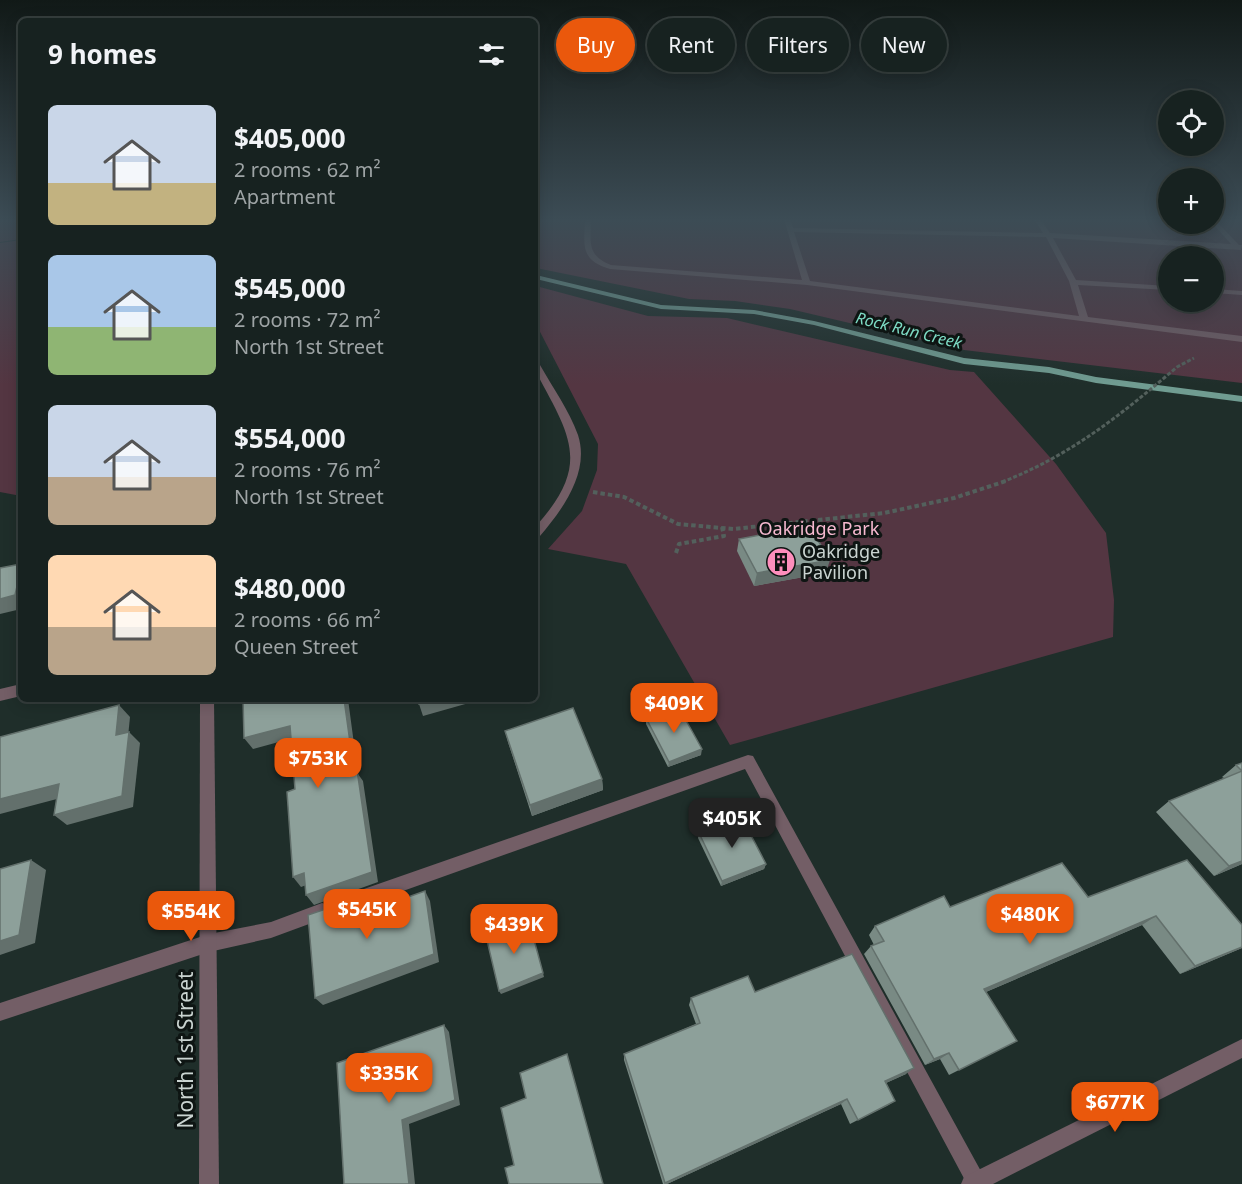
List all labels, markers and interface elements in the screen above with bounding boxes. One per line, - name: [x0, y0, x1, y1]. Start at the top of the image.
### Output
- chip: Buy: [556, 18, 635, 72]
- chip: Rent: [647, 18, 735, 72]
- chip: Filters: [747, 18, 849, 72]
- chip: New: [861, 18, 947, 72]
- text: 9 homes: [48, 36, 157, 72]
- icon: filters: [475, 38, 508, 71]
- map controls: [1158, 90, 1224, 312]
- button: locate: [1158, 90, 1224, 156]
- text: $405,000: [234, 120, 346, 156]
- icon: home: [96, 129, 168, 201]
- text: 2 rooms · 62 m²: [234, 156, 381, 183]
- button: +: [1158, 168, 1224, 234]
- text: Apartment: [234, 183, 335, 210]
- button: −: [1158, 246, 1224, 312]
- text: $545,000: [234, 270, 346, 306]
- icon: home: [96, 279, 168, 351]
- text: 2 rooms · 72 m²: [234, 306, 381, 333]
- water label: Rock Run Creek: [854, 306, 965, 354]
- text: North 1st Street: [234, 333, 384, 360]
- text: $554,000: [234, 420, 346, 456]
- icon: home: [96, 429, 168, 501]
- text: 2 rooms · 76 m²: [234, 456, 381, 483]
- text: North 1st Street: [234, 483, 384, 510]
- park label: Oakridge Park: [759, 516, 880, 540]
- place label: Oakridge Pavilion: [802, 539, 880, 584]
- building icon: Oakridge Pavilion: [765, 546, 797, 578]
- text: $480,000: [234, 570, 346, 606]
- icon: home: [96, 579, 168, 651]
- text: 2 rooms · 66 m²: [234, 606, 381, 633]
- text: Queen Street: [234, 633, 358, 660]
- pin: $409K: [632, 683, 716, 734]
- text: $409K: [644, 689, 704, 716]
- pin: $753K: [276, 738, 360, 789]
- text: $753K: [288, 744, 348, 771]
- pin: $405K: [690, 798, 774, 849]
- text: $405K: [702, 804, 762, 831]
- pin: $545K: [325, 889, 409, 940]
- pin: $554K: [149, 891, 233, 942]
- pin: $480K: [988, 894, 1072, 945]
- text: $545K: [337, 895, 397, 922]
- text: $554K: [161, 897, 221, 924]
- text: $480K: [1000, 900, 1060, 927]
- pin: $439K: [472, 904, 556, 955]
- text: $439K: [484, 910, 544, 937]
- street label: North 1st Street: [171, 971, 199, 1129]
- pin: $335K: [347, 1053, 431, 1104]
- text: $335K: [359, 1059, 419, 1086]
- pin: $677K: [1073, 1082, 1157, 1133]
- text: $677K: [1085, 1088, 1145, 1115]

